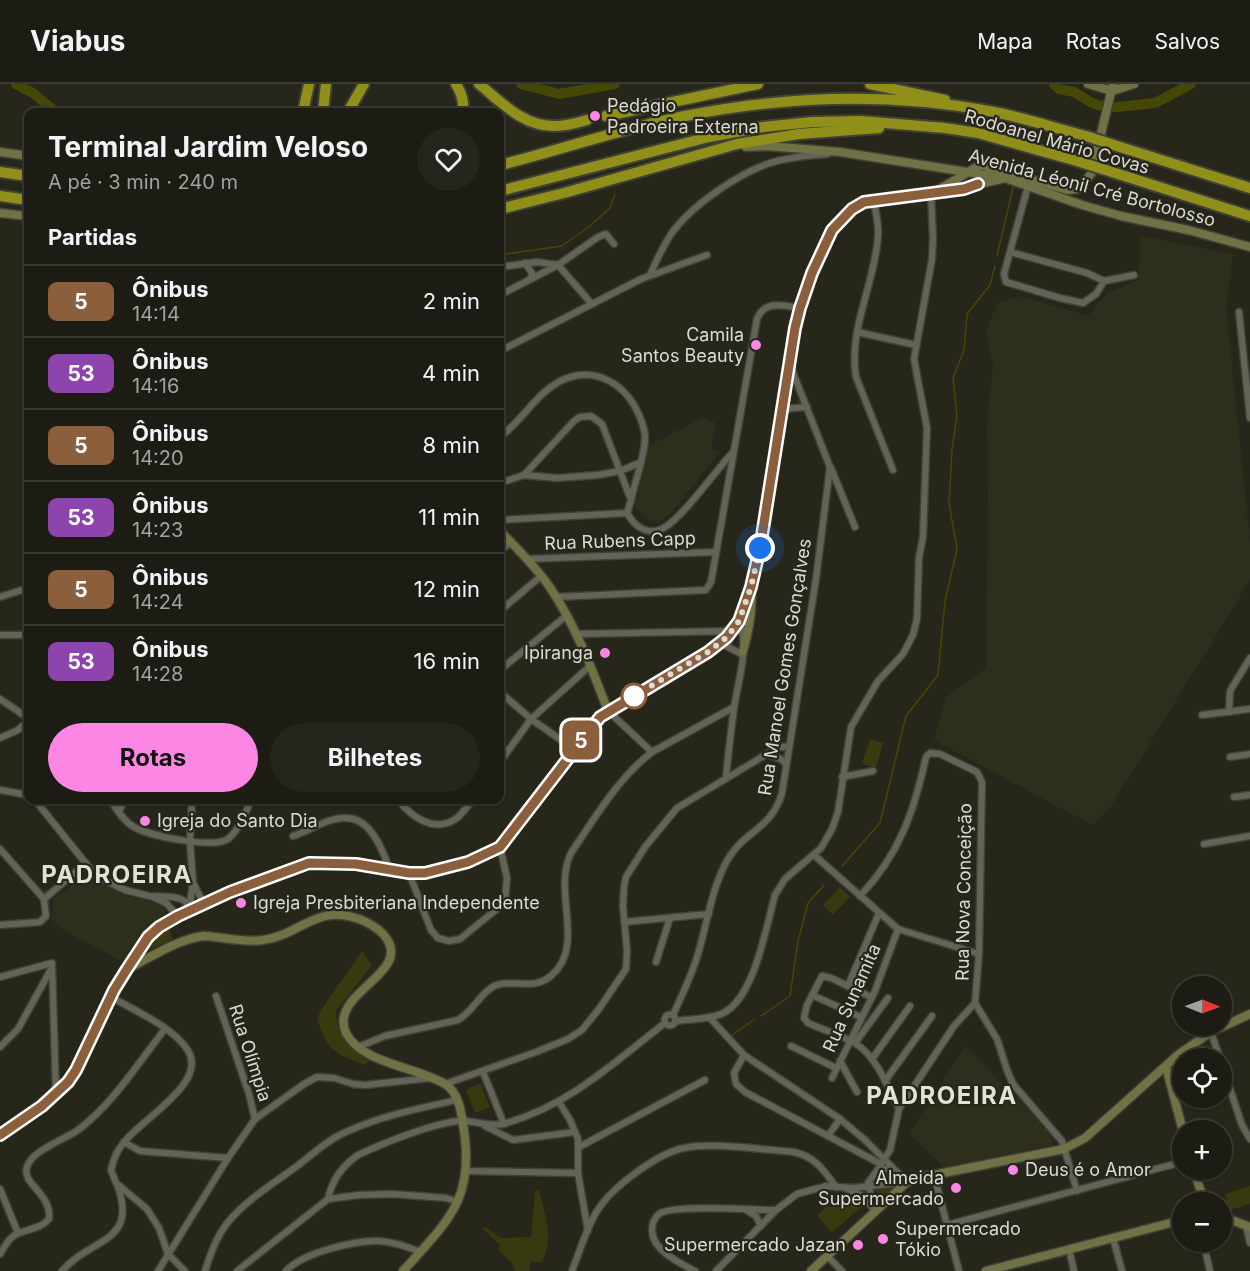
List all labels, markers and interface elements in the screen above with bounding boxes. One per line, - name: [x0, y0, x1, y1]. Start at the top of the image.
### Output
- text: Viabus: [30, 24, 126, 58]
- text: Mapa: [977, 29, 1033, 54]
- text: Rotas: [1066, 29, 1121, 54]
- text: Salvos: [1154, 29, 1220, 54]
- place label: Pedágio Padroeira Externa: [607, 95, 759, 137]
- street label: Rodoanel Mário Covas: [962, 105, 1152, 178]
- marker: Pedágio Padroeira Externa: [588, 109, 602, 123]
- button: heart: [417, 128, 480, 191]
- text: Terminal Jardim Veloso: [48, 130, 368, 164]
- street label: Avenida Léonil Cré Bortolosso: [966, 144, 1218, 231]
- text: A pé · 3 min · 240 m: [48, 170, 238, 194]
- text: Partidas: [48, 224, 137, 250]
- text: Ônibus: [132, 276, 209, 302]
- text: 2 min: [423, 288, 480, 314]
- text: 5: [74, 289, 88, 314]
- text: 14:14: [132, 302, 180, 326]
- place label: Camila Santos Beauty: [621, 324, 744, 366]
- marker: Camila Santos Beauty: [749, 338, 763, 352]
- text: Ônibus: [132, 348, 209, 374]
- text: 4 min: [422, 360, 480, 386]
- text: 53: [68, 361, 94, 386]
- text: 14:16: [132, 374, 179, 398]
- text: Ônibus: [132, 420, 209, 446]
- text: 8 min: [423, 432, 480, 458]
- text: 5: [74, 433, 88, 458]
- text: 14:20: [132, 446, 184, 470]
- text: Ônibus: [132, 492, 209, 518]
- text: 11 min: [418, 504, 480, 530]
- text: 53: [68, 505, 94, 530]
- text: 14:23: [132, 518, 183, 542]
- street label: Rua Rubens Capp: [544, 527, 696, 554]
- your location: [745, 533, 775, 563]
- street label: Rua Manoel Gomes Gonçalves: [754, 537, 815, 797]
- text: Ônibus: [132, 564, 209, 590]
- text: 12 min: [414, 576, 480, 602]
- text: 5: [74, 577, 88, 602]
- text: 14:24: [132, 590, 184, 614]
- text: Ônibus: [132, 636, 209, 662]
- place label: Ipiranga: [524, 642, 593, 663]
- marker: Ipiranga: [598, 646, 612, 660]
- text: 16 min: [414, 648, 480, 674]
- text: 53: [68, 649, 94, 674]
- text: 14:28: [132, 662, 183, 686]
- unlabelled marker: [621, 683, 647, 709]
- line badge: 5: [562, 720, 600, 760]
- button: Rotas: [48, 723, 258, 792]
- button: Bilhetes: [270, 723, 480, 792]
- text: 5: [574, 728, 588, 753]
- street label: Rua Nova Conceição: [951, 803, 976, 981]
- place label: Igreja do Santo Dia: [157, 810, 318, 831]
- marker: Igreja do Santo Dia: [138, 814, 152, 828]
- district label: PADROEIRA: [41, 860, 193, 889]
- place label: Igreja Presbiteriana Independente: [253, 892, 540, 913]
- marker: Igreja Presbiteriana Independente: [234, 896, 248, 910]
- street label: Rua Sunamita: [818, 940, 885, 1055]
- north arrow: [1172, 976, 1232, 1036]
- map controls: [1172, 976, 1232, 1252]
- street label: Rua Olímpia: [225, 1002, 276, 1104]
- button: locate: [1172, 1048, 1232, 1108]
- district label: PADROEIRA: [866, 1081, 1018, 1110]
- button: +: [1172, 1120, 1232, 1180]
- place label: Deus é o Amor: [1025, 1159, 1151, 1180]
- marker: Deus é o Amor: [1006, 1163, 1020, 1177]
- place label: Almeida Supermercado: [818, 1167, 944, 1209]
- marker: Almeida Supermercado: [949, 1181, 963, 1195]
- button: −: [1172, 1192, 1232, 1252]
- place label: Supermercado Tókio: [895, 1218, 1021, 1260]
- marker: Supermercado Tókio: [876, 1232, 890, 1246]
- place label: Supermercado Jazan: [664, 1234, 846, 1255]
- marker: Supermercado Jazan: [851, 1238, 865, 1252]

